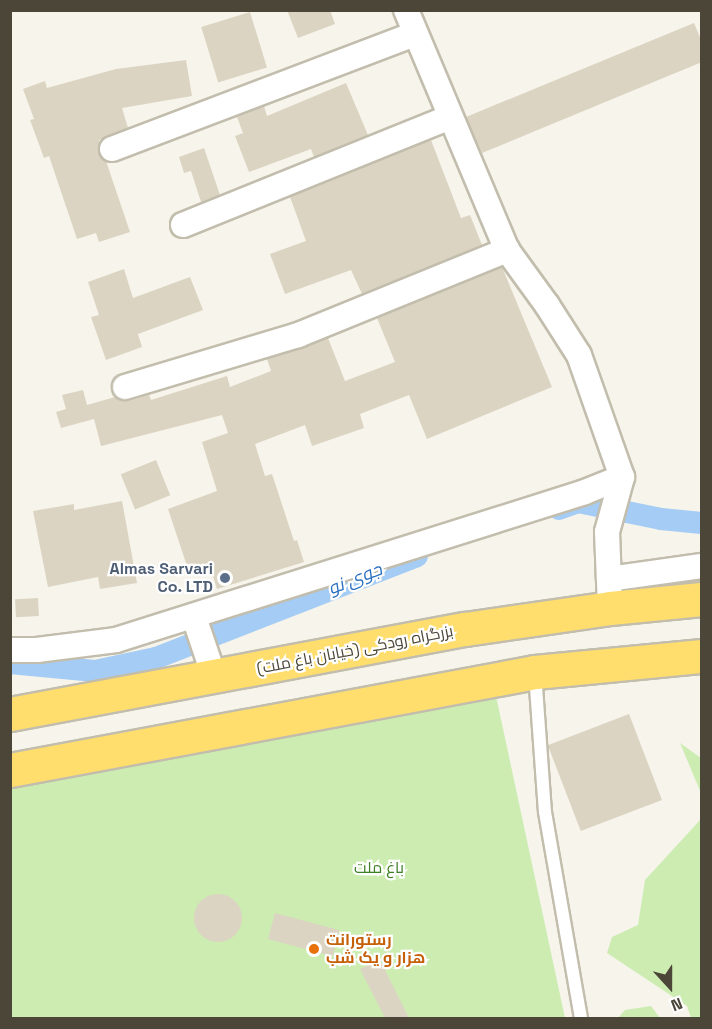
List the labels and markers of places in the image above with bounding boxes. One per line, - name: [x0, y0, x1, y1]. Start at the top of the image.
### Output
- place label: Almas Sarvari Co. LTD: [110, 559, 213, 597]
- marker: Almas Sarvari Co. LTD: [218, 571, 232, 585]
- place label: رستورانت هزار و یک شب: [326, 930, 425, 968]
- marker: رستورانت هزار و یک شب: [307, 942, 321, 956]

